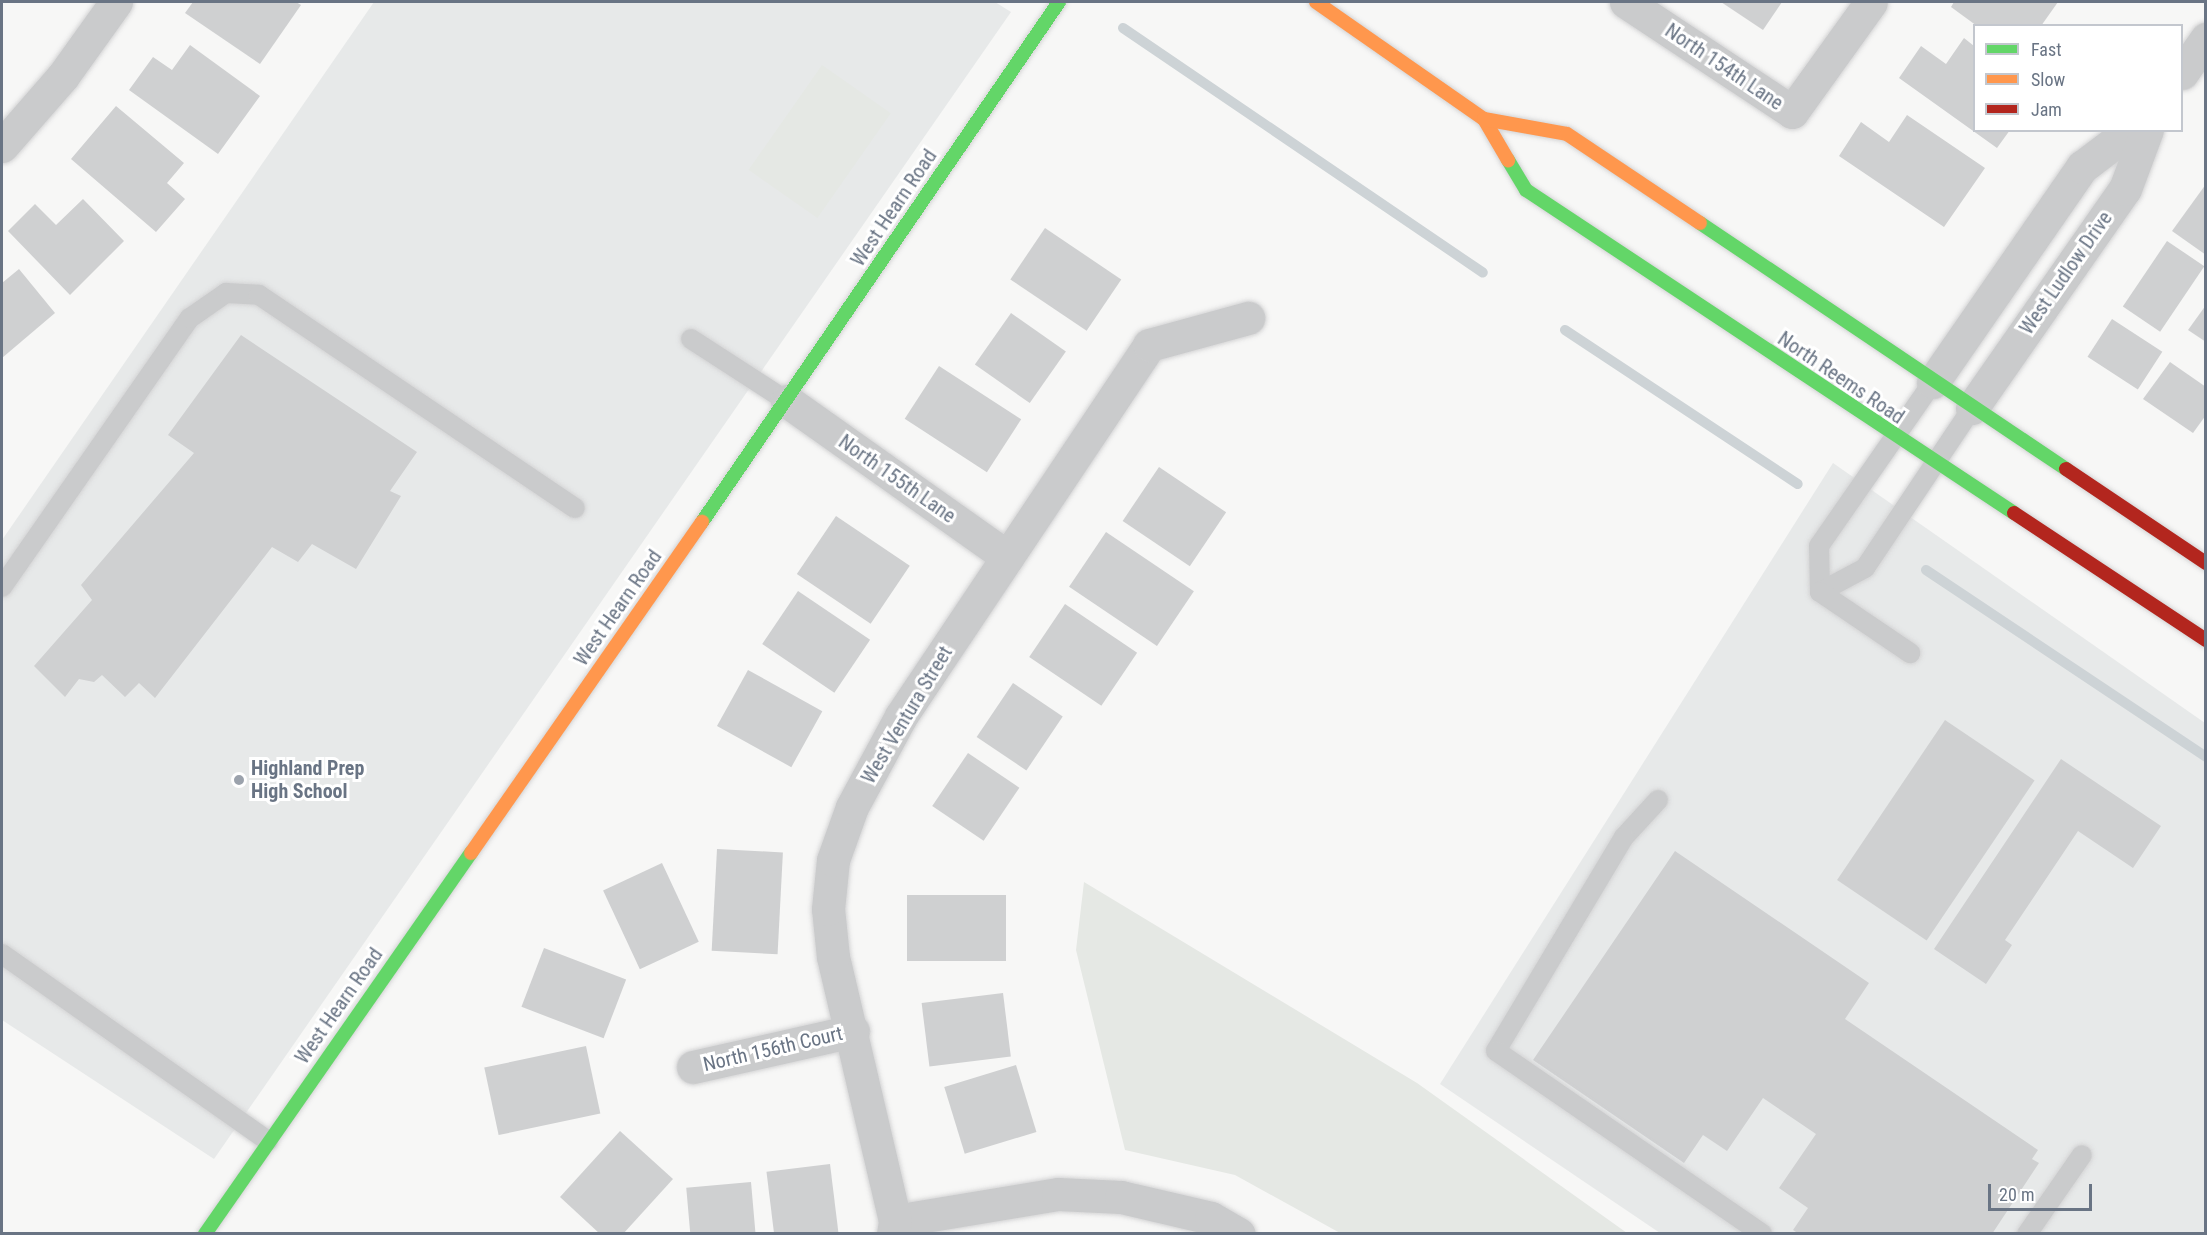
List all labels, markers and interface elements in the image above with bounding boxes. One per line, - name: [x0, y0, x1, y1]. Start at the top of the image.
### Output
- street label: North 154th Lane: [1660, 19, 1788, 115]
- legend: [1973, 24, 2183, 132]
- text: Fast: [2031, 39, 2062, 60]
- text: Slow: [2031, 69, 2065, 90]
- text: Jam: [2031, 99, 2062, 120]
- street label: West Hearn Road: [846, 145, 942, 271]
- street label: West Ludlow Drive: [2015, 207, 2117, 339]
- street label: North Reems Road: [1773, 327, 1909, 429]
- street label: North 155th Lane: [834, 430, 960, 528]
- street label: West Hearn Road: [569, 545, 667, 671]
- street label: West Ventura Street: [857, 642, 957, 788]
- place label: Highland Prep High School: [251, 756, 364, 803]
- marker: Highland Prep High School: [232, 773, 246, 787]
- street label: West Hearn Road: [290, 943, 388, 1069]
- street label: North 156th Court: [701, 1021, 845, 1077]
- scale bar: [1991, 1172, 2094, 1210]
- text: 20 m: [1999, 1184, 2034, 1205]

